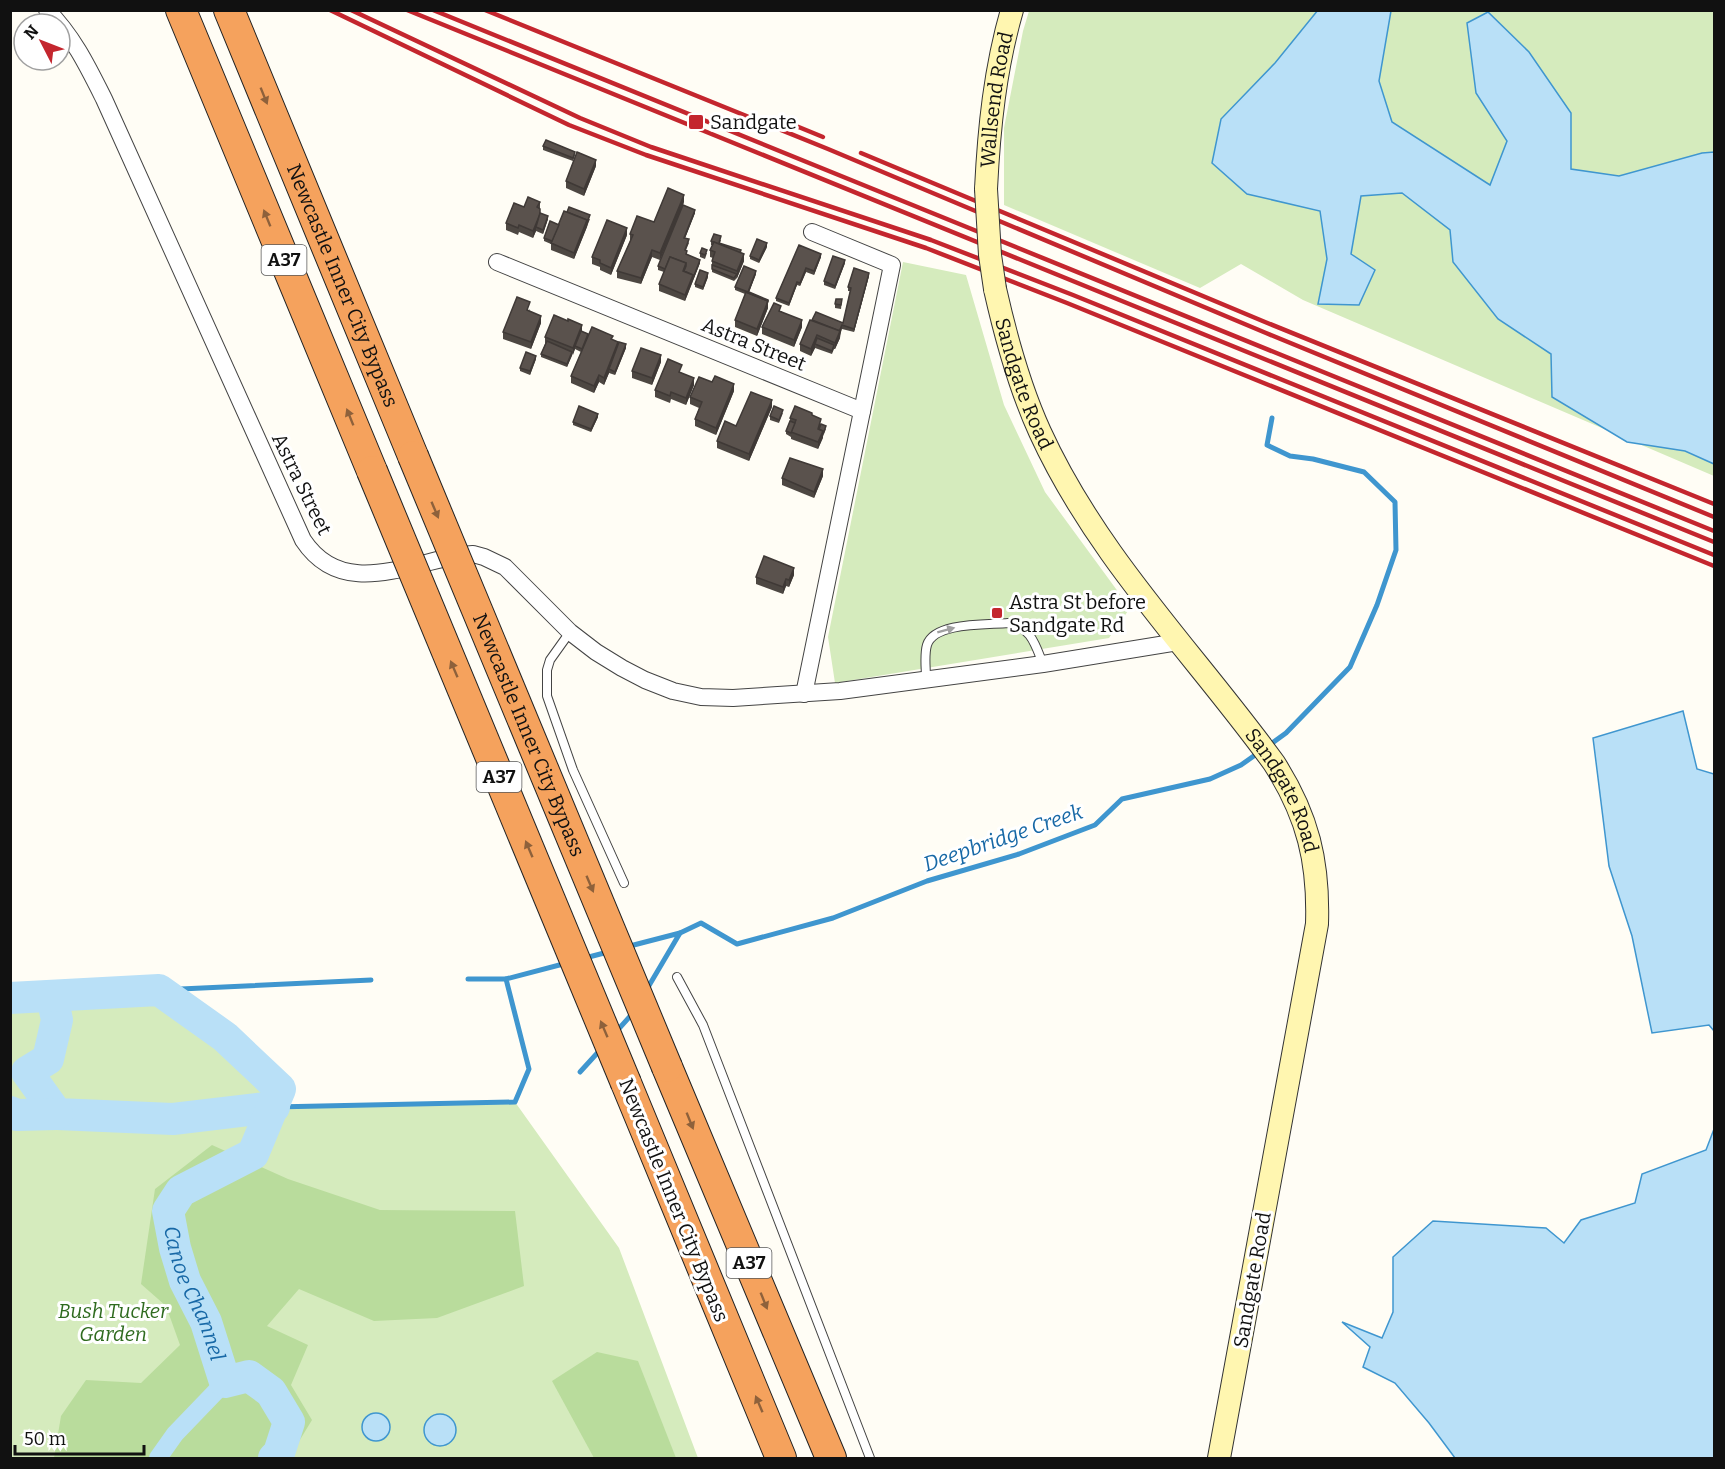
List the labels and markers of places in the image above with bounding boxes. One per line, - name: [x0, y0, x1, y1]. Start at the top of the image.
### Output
- place label: Sandgate: [710, 110, 797, 134]
- marker: Sandgate: [687, 113, 705, 131]
- place label: Astra St before Sandgate Rd: [1009, 590, 1146, 637]
- marker: Astra St before Sandgate Rd: [990, 606, 1004, 620]

